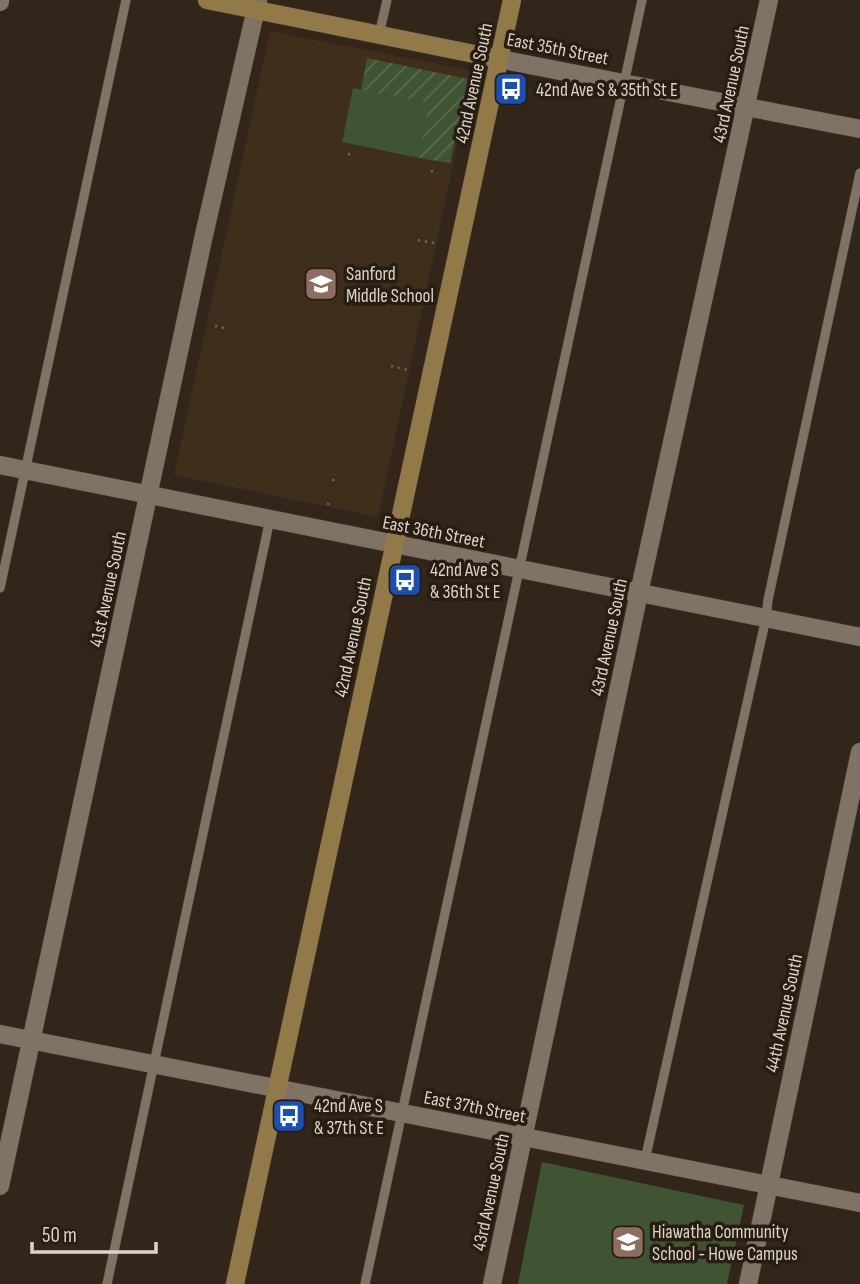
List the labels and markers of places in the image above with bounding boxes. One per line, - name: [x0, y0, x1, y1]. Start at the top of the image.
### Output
- bus stop icon: 42nd Ave S & 35th St E: [492, 70, 530, 108]
- place label: 42nd Ave S & 35th St E: [536, 79, 678, 102]
- place label: Sanford Middle School: [346, 263, 434, 308]
- school or university icon: Sanford Middle School: [302, 265, 340, 303]
- place label: 42nd Ave S & 36th St E: [430, 559, 501, 604]
- bus stop icon: 42nd Ave S & 36th St E: [386, 561, 424, 599]
- place label: 42nd Ave S & 37th St E: [314, 1095, 384, 1140]
- bus stop icon: 42nd Ave S & 37th St E: [270, 1097, 308, 1135]
- place label: Hiawatha Community School - Howe Campus: [652, 1221, 798, 1266]
- school or university icon: Hiawatha Community School - Howe Campus: [609, 1223, 647, 1261]

